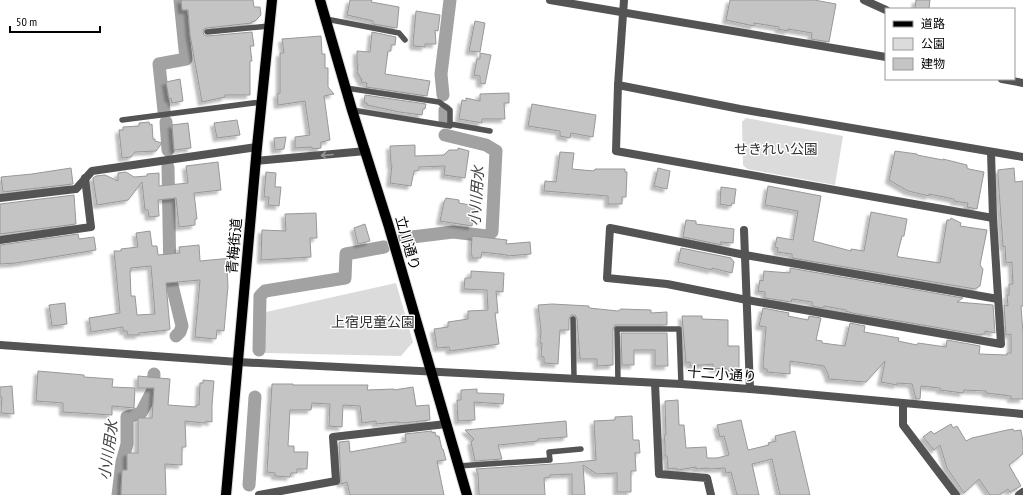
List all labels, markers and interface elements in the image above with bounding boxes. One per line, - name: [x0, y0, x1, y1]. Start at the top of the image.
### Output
- scale bar: [10, 8, 100, 34]
- legend: [885, 8, 1015, 80]
- text: 50 m: [16, 14, 37, 29]
- text: 道路: [921, 16, 945, 31]
- text: 公園: [921, 36, 945, 51]
- text: 建物: [921, 56, 945, 71]
- park label: せきれい公園: [734, 140, 818, 158]
- one-way arrow: [321, 151, 334, 158]
- water label: 小川用水: [464, 163, 488, 227]
- street label: 立川通り: [392, 214, 424, 272]
- street label: 青梅街道: [223, 217, 245, 275]
- park label: 上宿児童公園: [331, 313, 415, 331]
- street label: 十二小通り: [686, 363, 758, 385]
- water label: 小川用水: [94, 417, 122, 481]

